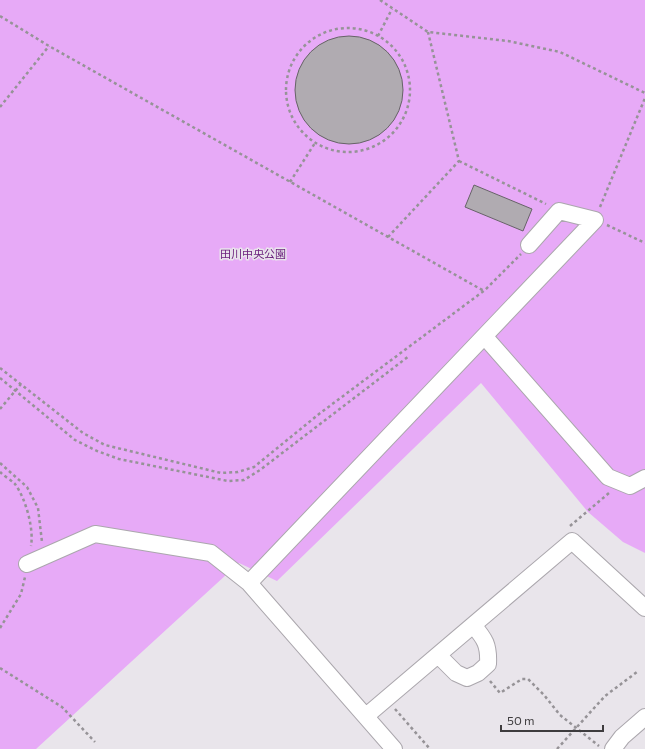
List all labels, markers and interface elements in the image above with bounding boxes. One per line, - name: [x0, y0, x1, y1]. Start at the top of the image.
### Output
- park label: 田川中央公園: [220, 247, 286, 260]
- scale bar: [501, 707, 603, 733]
- text: 50 m: [507, 713, 535, 727]

